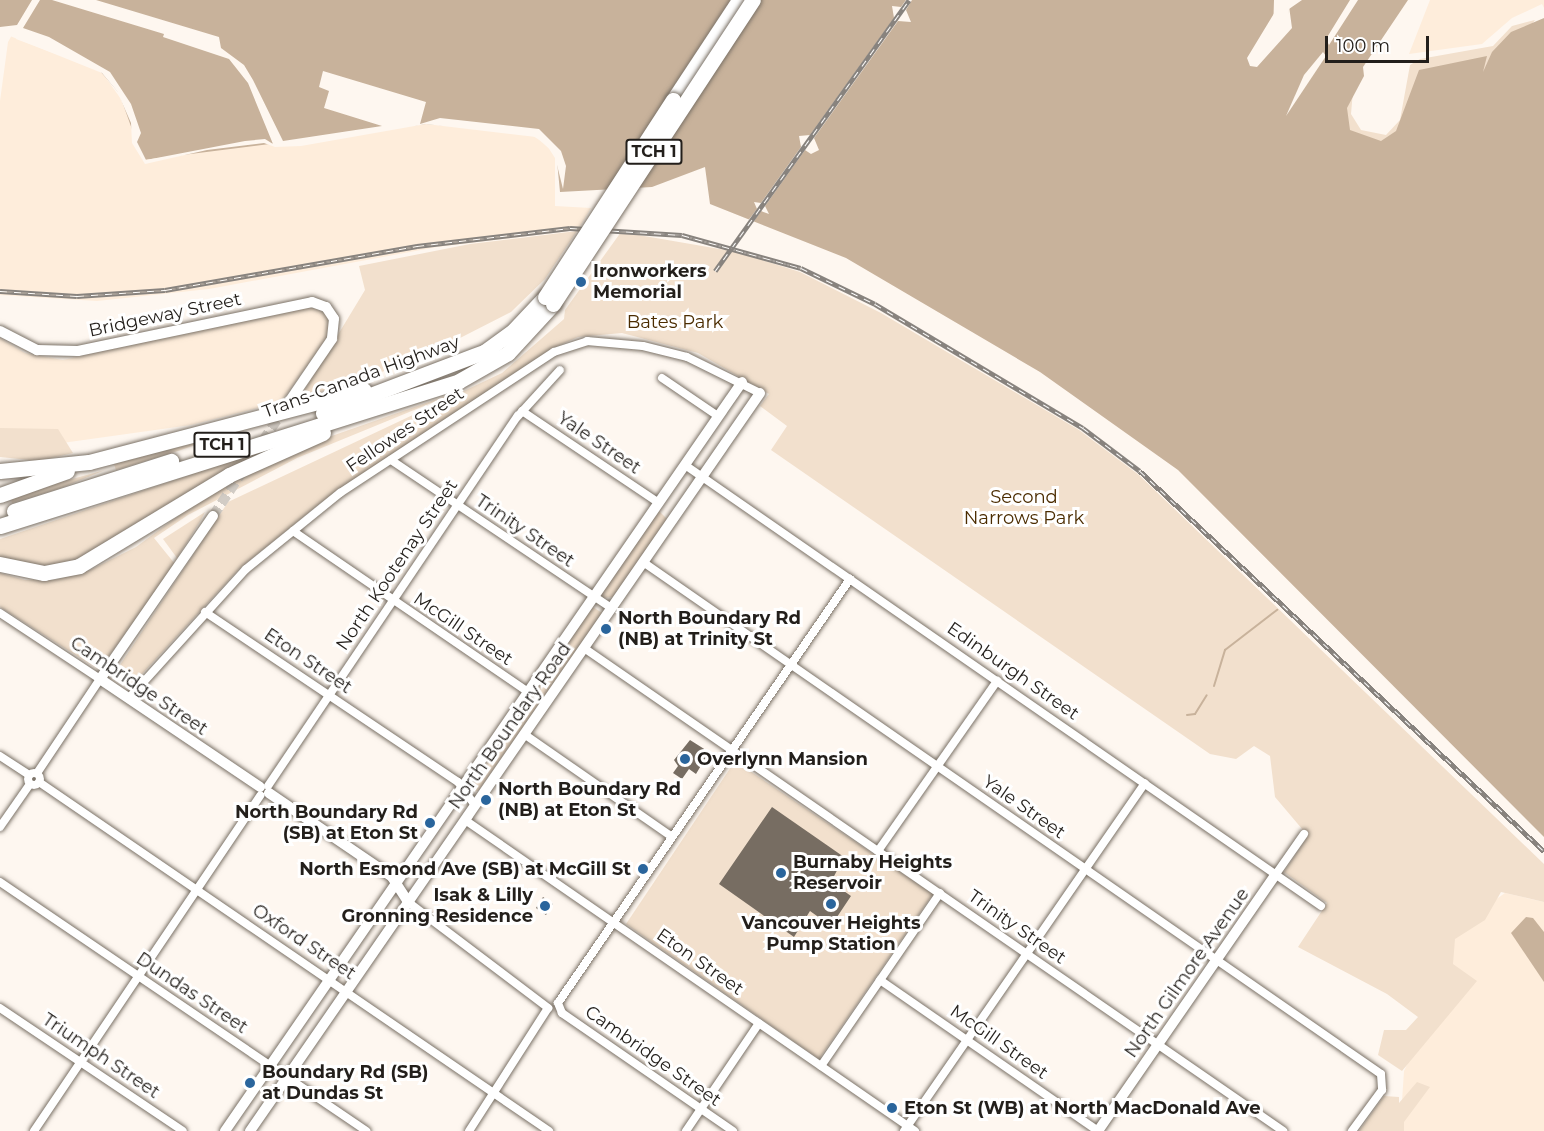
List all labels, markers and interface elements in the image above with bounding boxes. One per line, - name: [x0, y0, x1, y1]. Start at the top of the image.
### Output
- scale bar: [1328, 24, 1432, 62]
- text: 100 m: [1336, 35, 1390, 57]
- road number: TCH 1: [624, 139, 684, 165]
- place label: Ironworkers Memorial: [593, 261, 707, 304]
- marker: Ironworkers Memorial: [574, 275, 588, 289]
- street label: Bridgeway Street: [87, 288, 243, 342]
- park label: Bates Park: [627, 311, 723, 333]
- street label: Trans-Canada Highway: [260, 331, 462, 423]
- street label: Fellowes Street: [342, 383, 468, 477]
- street label: Yale Street: [553, 407, 645, 479]
- road number: TCH 1: [192, 432, 252, 458]
- street label: North Kootenay Street: [332, 475, 462, 655]
- park label: Second Narrows Park: [964, 487, 1084, 530]
- street label: Trinity Street: [472, 490, 578, 572]
- street label: McGill Street: [409, 588, 517, 670]
- place label: North Boundary Rd (NB) at Trinity St: [618, 608, 801, 650]
- street label: Edinburgh Street: [943, 617, 1083, 725]
- marker: North Boundary Rd (NB) at Trinity St: [599, 622, 613, 636]
- street label: Eton Street: [260, 624, 356, 698]
- street label: Cambridge Street: [66, 632, 212, 740]
- street label: North Boundary Road: [444, 639, 576, 813]
- place label: Overlynn Mansion: [697, 748, 868, 770]
- marker: Overlynn Mansion: [678, 752, 692, 766]
- street label: Yale Street: [979, 771, 1069, 843]
- place label: North Boundary Rd (NB) at Eton St: [498, 779, 681, 822]
- marker: North Boundary Rd (NB) at Eton St: [479, 793, 493, 807]
- place label: North Boundary Rd (SB) at Eton St: [235, 802, 418, 844]
- marker: North Boundary Rd (SB) at Eton St: [423, 816, 437, 830]
- place label: Burnaby Heights Reservoir: [793, 852, 952, 894]
- place label: North Esmond Ave (SB) at McGill St: [299, 858, 631, 880]
- marker: North Esmond Ave (SB) at McGill St: [636, 862, 650, 876]
- marker: Burnaby Heights Reservoir: [774, 866, 788, 880]
- street label: North Gilmore Avenue: [1120, 884, 1254, 1062]
- place label: Isak & Lilly Gronning Residence: [341, 885, 533, 928]
- street label: Trinity Street: [964, 885, 1070, 969]
- marker: Vancouver Heights Pump Station: [824, 897, 838, 911]
- street label: Oxford Street: [248, 899, 360, 985]
- marker: Isak & Lilly Gronning Residence: [538, 899, 552, 913]
- place label: Vancouver Heights Pump Station: [741, 913, 921, 956]
- street label: Eton Street: [652, 924, 748, 1000]
- street label: Dundas Street: [132, 948, 252, 1038]
- street label: McGill Street: [946, 1000, 1052, 1084]
- street label: Cambridge Street: [581, 1001, 725, 1111]
- street label: Triumph Street: [38, 1009, 164, 1103]
- place label: Boundary Rd (SB) at Dundas St: [262, 1062, 429, 1104]
- marker: Boundary Rd (SB) at Dundas St: [243, 1076, 257, 1090]
- place label: Eton St (WB) at North MacDonald Ave: [904, 1097, 1261, 1119]
- marker: Eton St (WB) at North MacDonald Ave: [885, 1101, 899, 1115]

